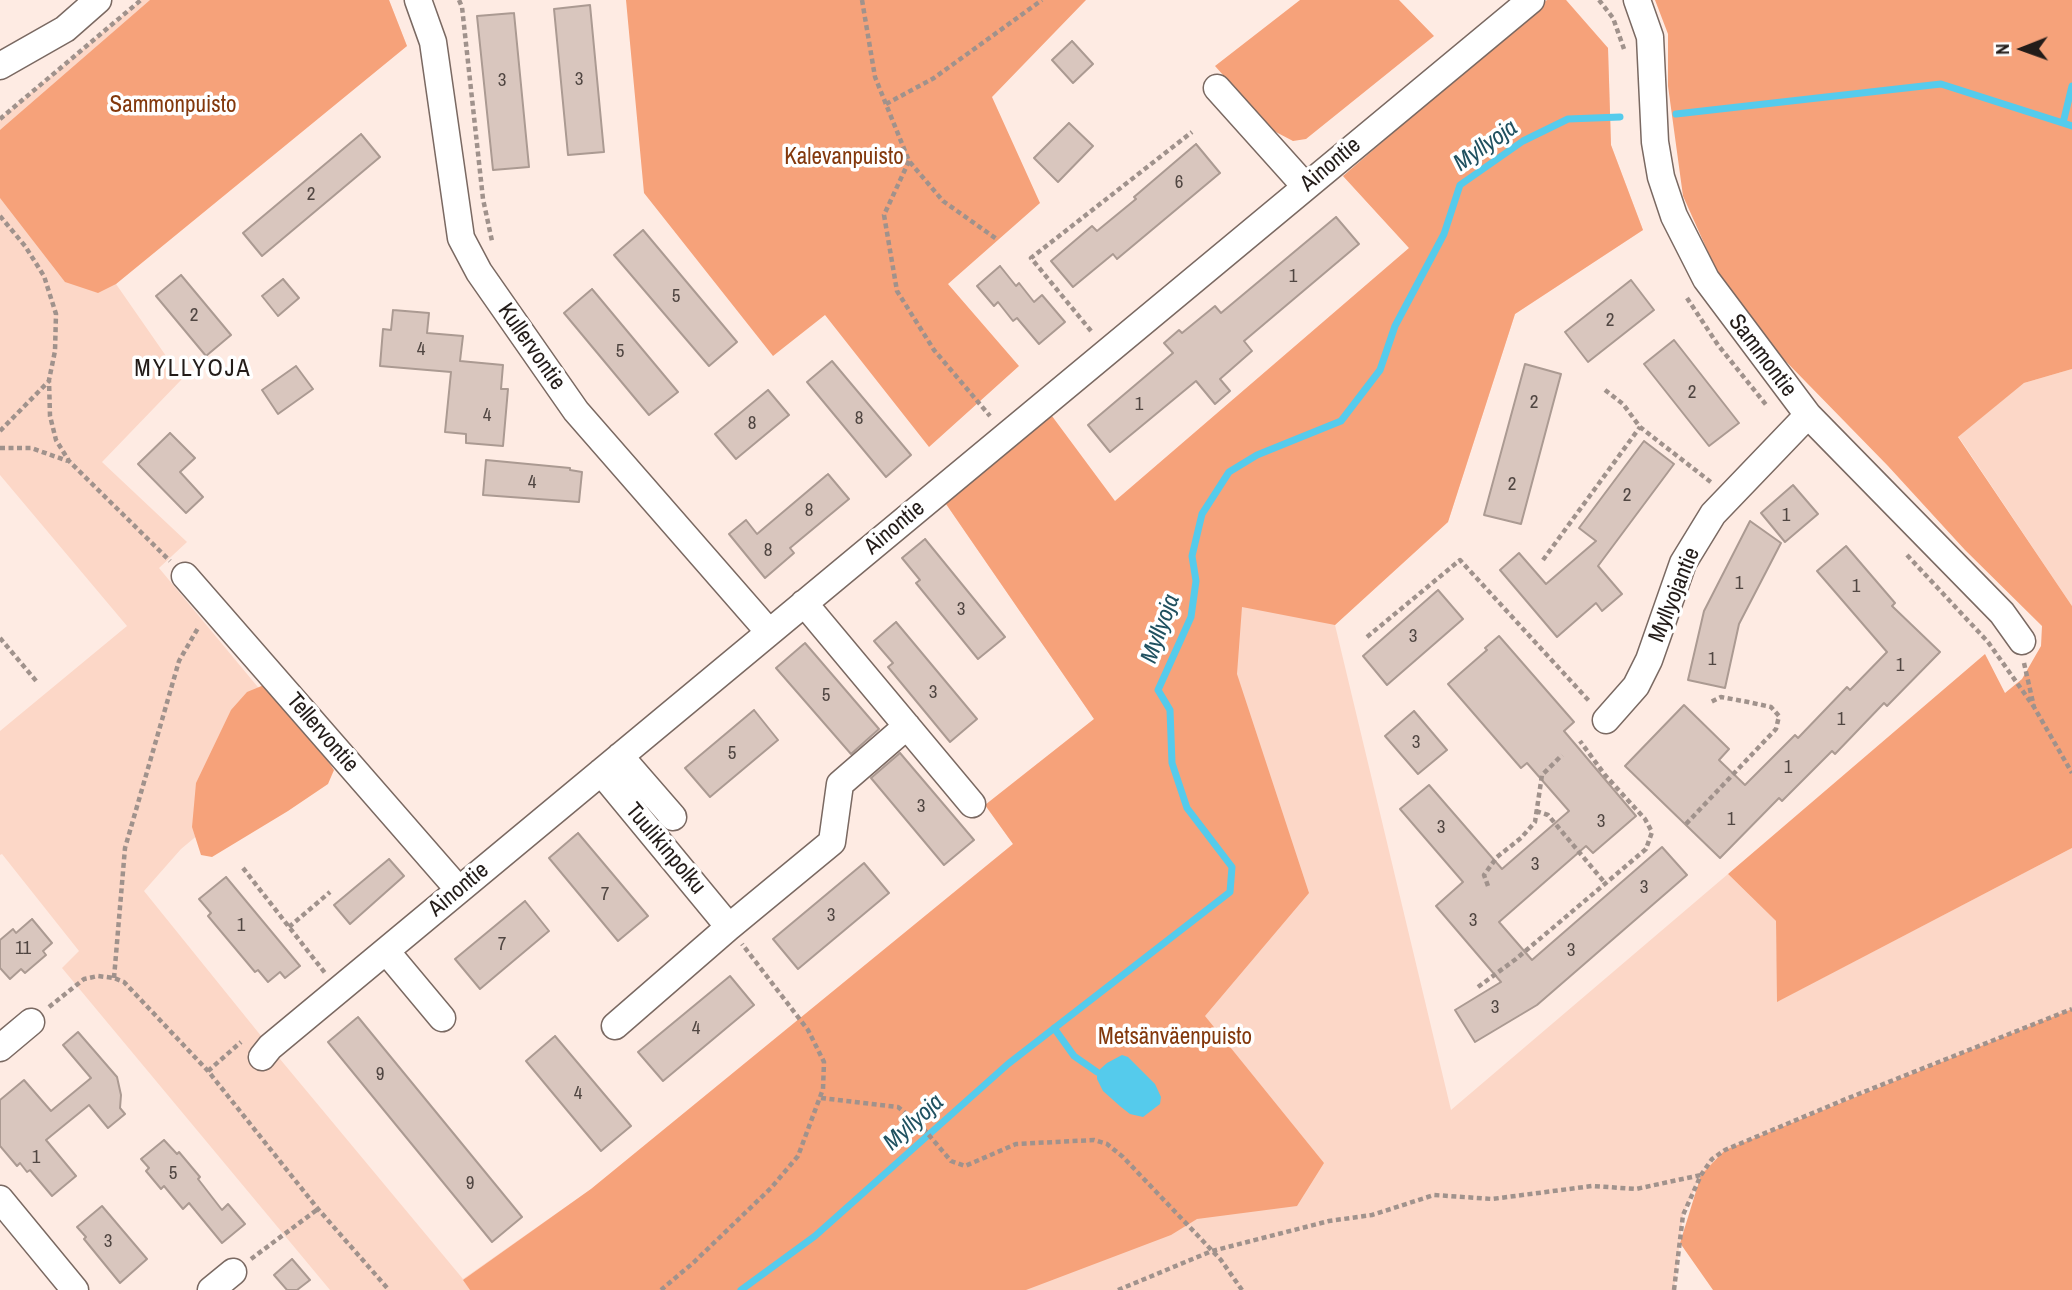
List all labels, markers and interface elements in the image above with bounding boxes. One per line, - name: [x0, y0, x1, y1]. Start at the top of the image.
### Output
- north arrow: [1988, 14, 2058, 84]
- text: N: [1989, 44, 2015, 55]
- house number: 3: [575, 69, 583, 91]
- house number: 3: [498, 70, 506, 92]
- park label: Sammonpuisto: [110, 92, 236, 120]
- water label: Myllyoja: [1449, 114, 1523, 178]
- street label: Ainontie: [1295, 132, 1367, 198]
- park label: Kalevanpuisto: [784, 144, 904, 172]
- house number: 6: [1175, 172, 1183, 194]
- house number: 2: [307, 184, 315, 206]
- house number: 1: [1289, 266, 1297, 288]
- house number: 5: [672, 286, 680, 308]
- street label: Kullervontie: [491, 298, 571, 396]
- house number: 2: [190, 305, 198, 327]
- street label: Sammontie: [1722, 309, 1802, 403]
- house number: 2: [1606, 310, 1614, 332]
- house number: 4: [417, 339, 425, 361]
- house number: 5: [616, 341, 624, 363]
- district label: MYLLYOJA: [135, 356, 251, 384]
- house number: 2: [1688, 382, 1696, 404]
- house number: 2: [1530, 392, 1538, 414]
- house number: 1: [1135, 394, 1143, 416]
- house number: 4: [483, 405, 491, 427]
- house number: 8: [855, 408, 863, 430]
- house number: 8: [748, 413, 756, 435]
- house number: 4: [528, 472, 536, 494]
- house number: 2: [1508, 474, 1516, 496]
- house number: 2: [1623, 485, 1631, 507]
- street label: Ainontie: [859, 495, 931, 561]
- house number: 8: [805, 500, 813, 522]
- house number: 1: [1782, 505, 1790, 527]
- house number: 8: [764, 540, 772, 562]
- street label: Myllyojantie: [1644, 544, 1706, 646]
- house number: 1: [1735, 573, 1743, 595]
- house number: 1: [1852, 576, 1860, 598]
- water label: Myllyoja: [1135, 591, 1187, 667]
- house number: 3: [957, 599, 965, 621]
- house number: 3: [1409, 626, 1417, 648]
- house number: 1: [1708, 649, 1716, 671]
- house number: 1: [1896, 655, 1904, 677]
- house number: 3: [929, 682, 937, 704]
- house number: 5: [822, 685, 830, 707]
- street label: Tellervontie: [280, 688, 364, 778]
- house number: 1: [1837, 709, 1845, 731]
- house number: 3: [1412, 732, 1420, 754]
- house number: 5: [728, 743, 736, 765]
- house number: 1: [1784, 757, 1792, 779]
- house number: 3: [917, 796, 925, 818]
- street label: Tuulikinpolku: [619, 798, 711, 900]
- house number: 1: [1727, 809, 1735, 831]
- house number: 3: [1597, 811, 1605, 833]
- house number: 3: [1437, 817, 1445, 839]
- house number: 3: [1531, 854, 1539, 876]
- street label: Ainontie: [423, 857, 495, 923]
- house number: 3: [1640, 877, 1648, 899]
- house number: 7: [601, 884, 609, 906]
- house number: 3: [827, 905, 835, 927]
- house number: 3: [1469, 910, 1477, 932]
- house number: 1: [237, 915, 245, 937]
- house number: 7: [498, 934, 506, 956]
- house number: 11: [15, 938, 31, 960]
- house number: 3: [1567, 940, 1575, 962]
- house number: 3: [1491, 997, 1499, 1019]
- house number: 4: [692, 1018, 700, 1040]
- park label: Metsänväenpuisto: [1098, 1024, 1252, 1052]
- house number: 9: [376, 1064, 384, 1086]
- house number: 4: [574, 1083, 582, 1105]
- water label: Myllyoja: [878, 1089, 950, 1157]
- house number: 1: [32, 1147, 40, 1169]
- house number: 5: [169, 1163, 177, 1185]
- house number: 9: [466, 1173, 474, 1195]
- house number: 3: [104, 1231, 112, 1253]

